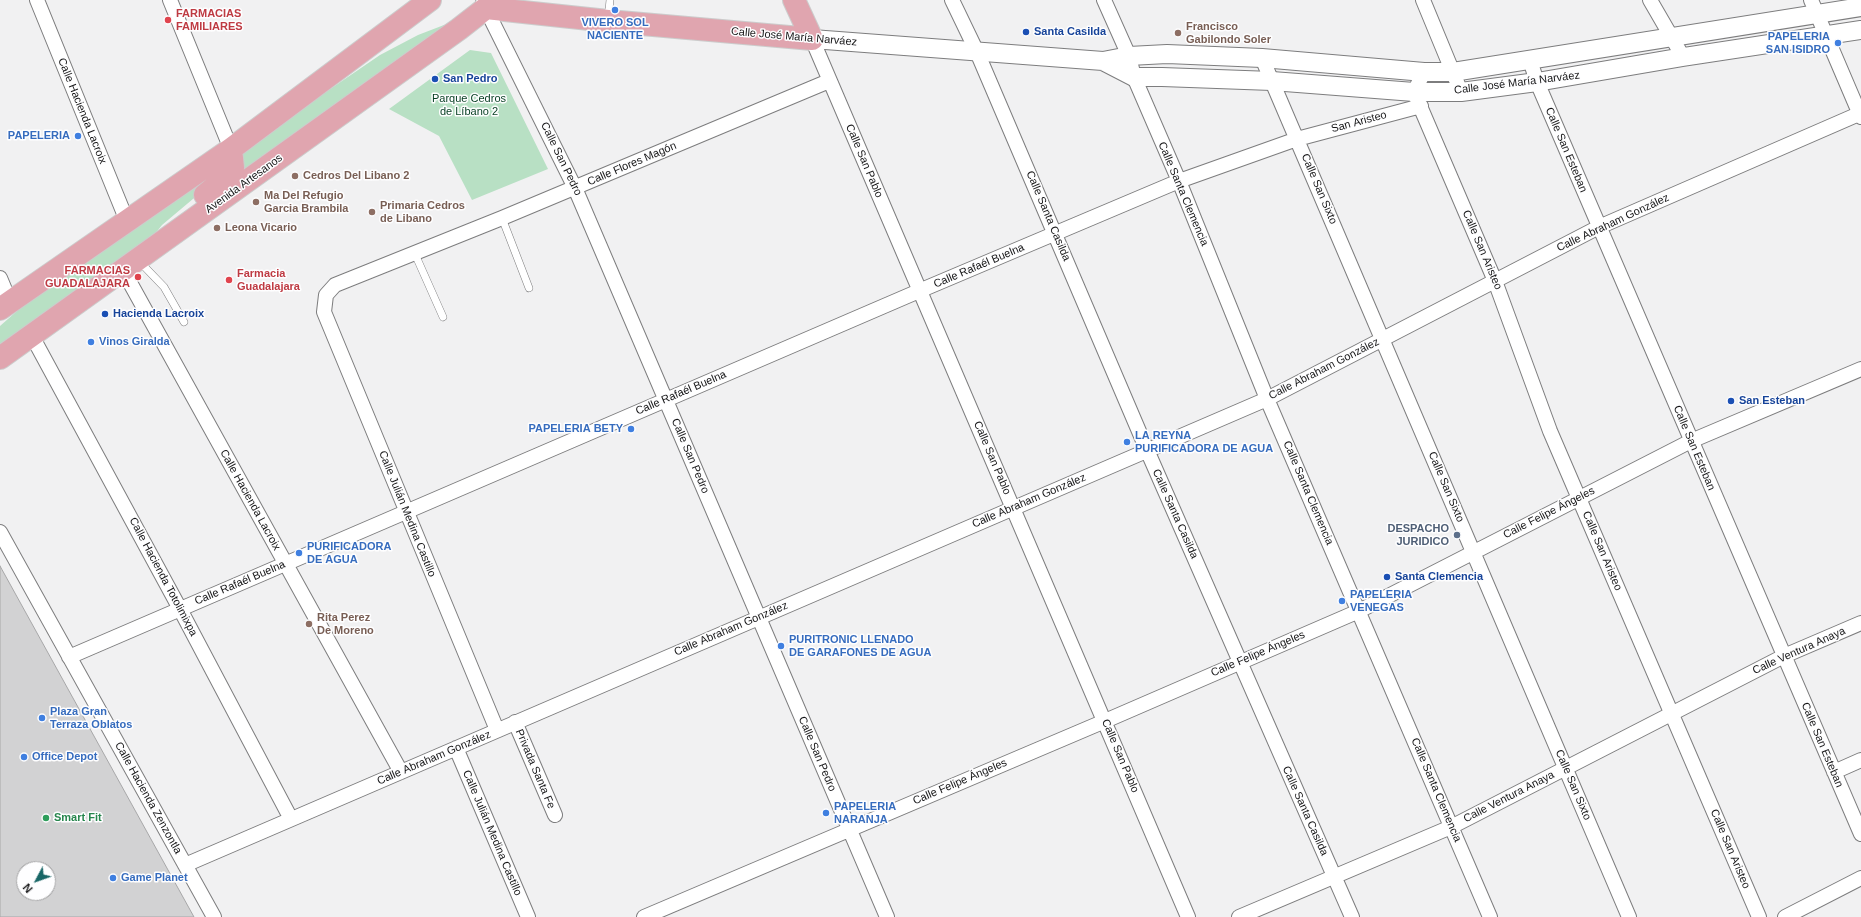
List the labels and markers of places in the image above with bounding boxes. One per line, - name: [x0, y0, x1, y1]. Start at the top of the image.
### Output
- marker: VIVERO SOL NACIENTE: [610, 5, 620, 15]
- place label: FARMACIAS FAMILIARES: [176, 7, 243, 33]
- marker: FARMACIAS FAMILIARES: [163, 15, 173, 25]
- place label: VIVERO SOL NACIENTE: [581, 16, 649, 42]
- place label: Francisco Gabilondo Soler: [1186, 20, 1271, 46]
- place label: Santa Casilda: [1034, 25, 1106, 39]
- marker: Santa Casilda: [1021, 27, 1031, 37]
- marker: Francisco Gabilondo Soler: [1173, 28, 1183, 38]
- place label: PAPELERIA SAN ISIDRO: [1766, 30, 1830, 56]
- marker: PAPELERIA SAN ISIDRO: [1833, 38, 1843, 48]
- place label: San Pedro: [443, 72, 497, 86]
- marker: San Pedro: [430, 74, 440, 84]
- place label: PAPELERIA: [8, 129, 70, 143]
- marker: PAPELERIA: [73, 131, 83, 141]
- place label: Cedros Del Libano 2: [303, 169, 409, 183]
- marker: Cedros Del Libano 2: [290, 171, 300, 181]
- place label: Ma Del Refugio Garcia Brambila: [264, 189, 348, 215]
- marker: Ma Del Refugio Garcia Brambila: [251, 197, 261, 207]
- place label: Primaria Cedros de Libano: [380, 199, 465, 225]
- marker: Primaria Cedros de Libano: [367, 207, 377, 217]
- place label: Leona Vicario: [225, 221, 297, 235]
- marker: Leona Vicario: [212, 223, 222, 233]
- place label: FARMACIAS GUADALAJARA: [45, 264, 130, 290]
- place label: Farmacia Guadalajara: [237, 267, 300, 293]
- marker: FARMACIAS GUADALAJARA: [133, 272, 143, 282]
- marker: Farmacia Guadalajara: [224, 275, 234, 285]
- place label: Hacienda Lacroix: [113, 307, 204, 321]
- marker: Hacienda Lacroix: [100, 309, 110, 319]
- place label: Vinos Giralda: [99, 335, 170, 349]
- marker: Vinos Giralda: [86, 337, 96, 347]
- place label: San Esteban: [1739, 394, 1805, 408]
- marker: San Esteban: [1726, 396, 1736, 406]
- place label: PAPELERIA BETY: [528, 422, 623, 436]
- marker: PAPELERIA BETY: [626, 424, 636, 434]
- place label: LA REYNA PURIFICADORA DE AGUA: [1135, 429, 1273, 455]
- marker: LA REYNA PURIFICADORA DE AGUA: [1122, 437, 1132, 447]
- place label: DESPACHO JURIDICO: [1387, 522, 1449, 548]
- marker: DESPACHO JURIDICO: [1452, 530, 1462, 540]
- place label: PURIFICADORA DE AGUA: [307, 540, 391, 566]
- marker: PURIFICADORA DE AGUA: [294, 548, 304, 558]
- place label: Santa Clemencia: [1395, 570, 1483, 584]
- marker: Santa Clemencia: [1382, 572, 1392, 582]
- place label: PAPELERIA VENEGAS: [1350, 588, 1412, 614]
- marker: PAPELERIA VENEGAS: [1337, 596, 1347, 606]
- place label: Rita Perez De Moreno: [317, 611, 374, 637]
- marker: Rita Perez De Moreno: [304, 619, 314, 629]
- place label: PURITRONIC LLENADO DE GARAFONES DE AGUA: [789, 633, 931, 659]
- marker: PURITRONIC LLENADO DE GARAFONES DE AGUA: [776, 641, 786, 651]
- place label: Plaza Gran Terraza Oblatos: [50, 705, 132, 731]
- marker: Plaza Gran Terraza Oblatos: [37, 713, 47, 723]
- place label: Office Depot: [32, 750, 97, 764]
- marker: Office Depot: [19, 752, 29, 762]
- place label: PAPELERIA NARANJA: [834, 800, 896, 826]
- marker: PAPELERIA NARANJA: [821, 808, 831, 818]
- place label: Smart Fit: [54, 811, 102, 825]
- marker: Smart Fit: [41, 813, 51, 823]
- place label: Game Planet: [121, 871, 188, 885]
- marker: Game Planet: [108, 873, 118, 883]

